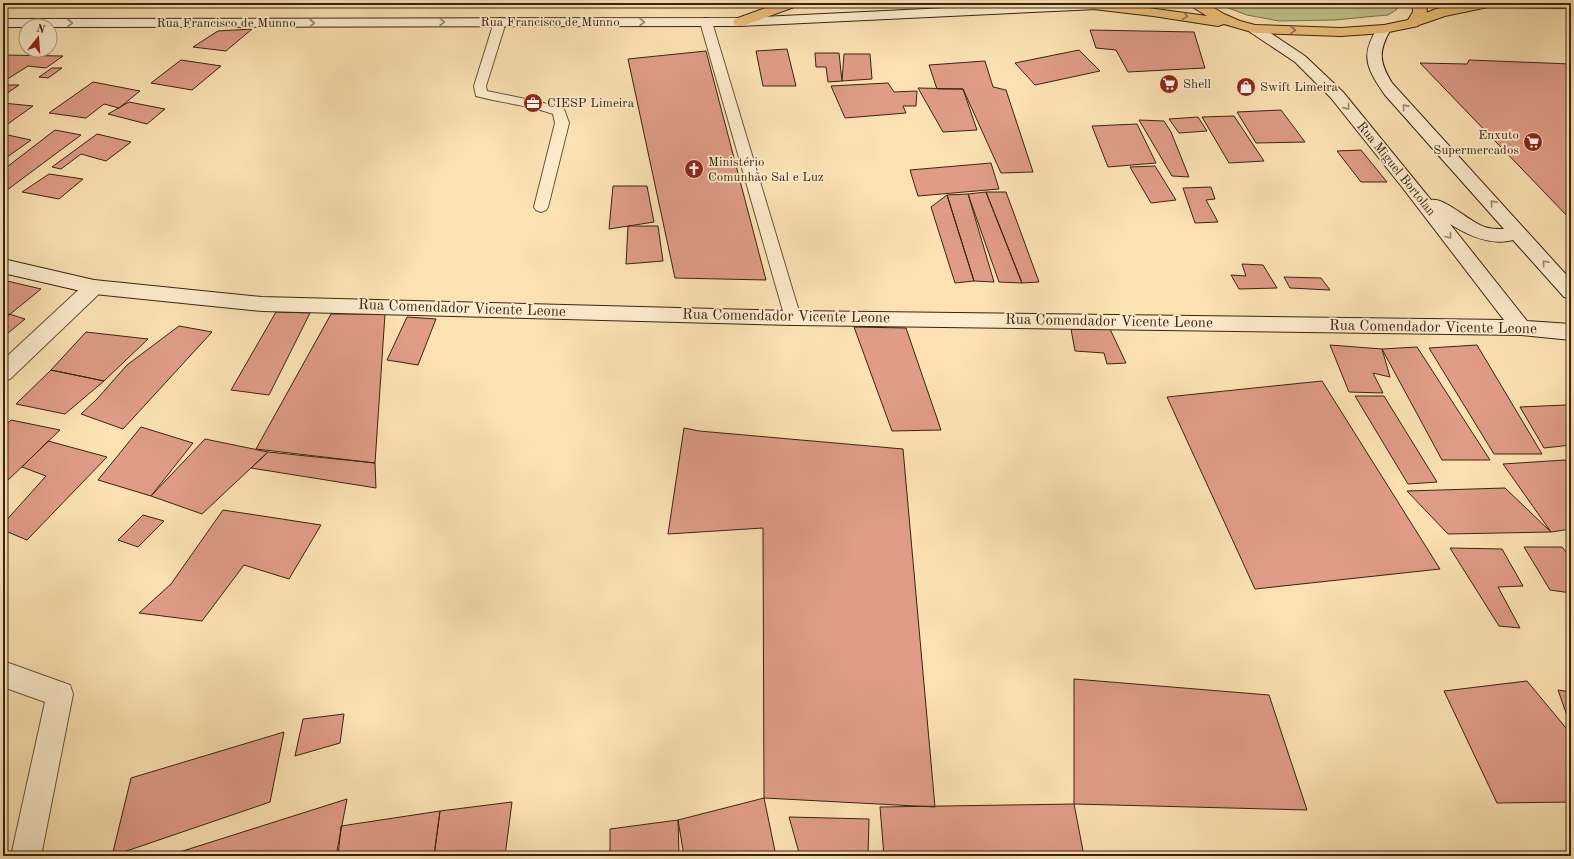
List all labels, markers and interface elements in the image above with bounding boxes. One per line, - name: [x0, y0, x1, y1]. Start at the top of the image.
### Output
- one-way arrow: [1181, 12, 1188, 20]
- street label: Rua Francisco de Munno: [480, 16, 620, 29]
- street label: Rua Francisco de Munno: [156, 17, 296, 30]
- north arrow: [18, 18, 58, 58]
- one-way arrow: [439, 18, 445, 26]
- one-way arrow: [639, 18, 645, 26]
- one-way arrow: [67, 19, 73, 27]
- one-way arrow: [309, 19, 315, 27]
- text: N: [35, 23, 47, 37]
- one-way arrow: [1290, 26, 1296, 35]
- supermarket icon: Shell: [1158, 73, 1180, 95]
- shop icon: Swift Limeira: [1235, 76, 1257, 98]
- place label: Shell: [1183, 78, 1212, 91]
- place label: Swift Limeira: [1260, 81, 1339, 94]
- office icon: CIESP Limeira: [522, 92, 544, 114]
- place label: CIESP Limeira: [547, 97, 635, 110]
- one-way arrow: [1342, 103, 1349, 110]
- one-way arrow: [1402, 104, 1410, 112]
- street label: Rua Miguel Bortolan: [1354, 120, 1438, 218]
- place label: Enxuto Supermercados: [1433, 129, 1519, 157]
- supermarket icon: Enxuto Supermercados: [1522, 131, 1544, 153]
- place label: Ministério Comunhão Sal e Luz: [708, 156, 824, 184]
- church icon: Ministério Comunhão Sal e Luz: [683, 158, 705, 180]
- one-way arrow: [1490, 201, 1497, 208]
- one-way arrow: [1445, 232, 1452, 239]
- one-way arrow: [1543, 260, 1550, 267]
- street label: Rua Comendador Vicente Leone: [358, 298, 566, 320]
- street label: Rua Comendador Vicente Leone: [682, 308, 890, 326]
- street label: Rua Comendador Vicente Leone: [1005, 313, 1213, 331]
- street label: Rua Comendador Vicente Leone: [1329, 319, 1537, 337]

